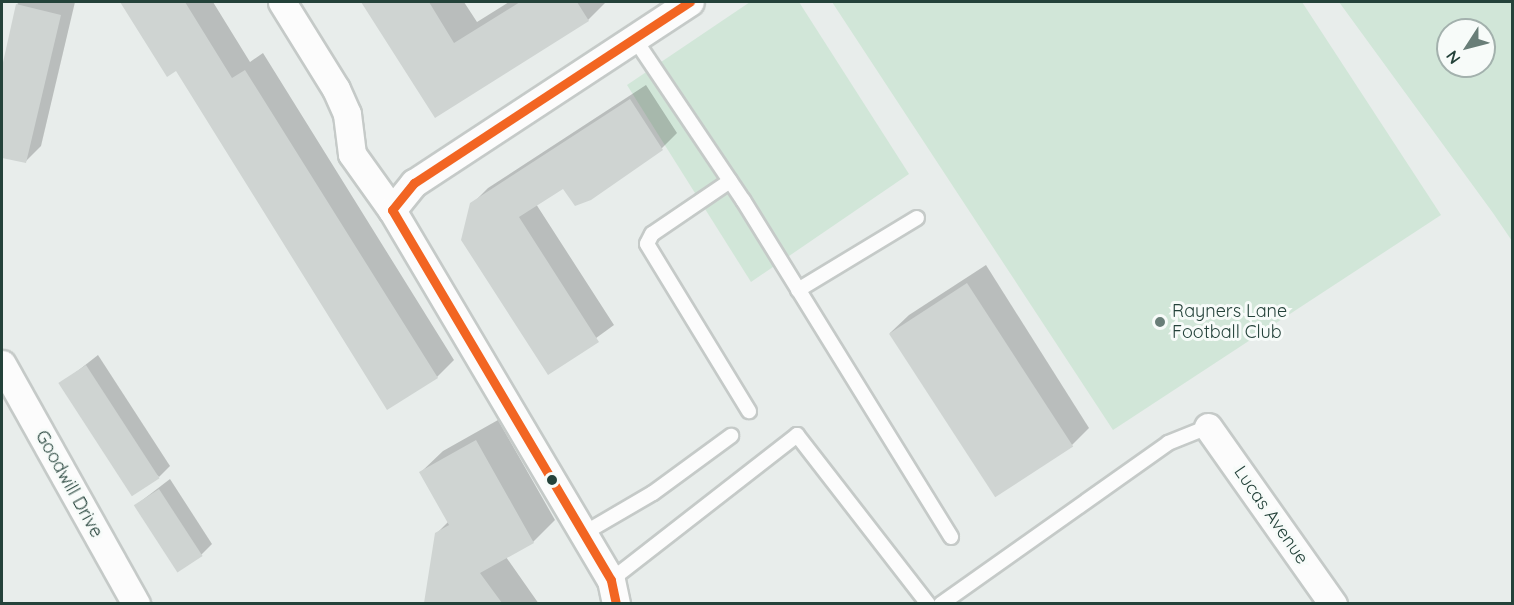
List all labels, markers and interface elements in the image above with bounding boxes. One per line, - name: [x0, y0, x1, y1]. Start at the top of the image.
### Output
- north arrow: [1436, 18, 1496, 78]
- text: N: [1442, 47, 1465, 68]
- place label: Rayners Lane Football Club: [1172, 301, 1287, 344]
- marker: Rayners Lane Football Club: [1153, 315, 1167, 329]
- street label: Goodwill Drive: [31, 427, 107, 541]
- street label: Lucas Avenue: [1229, 462, 1313, 568]
- unlabelled marker: [546, 474, 558, 486]

